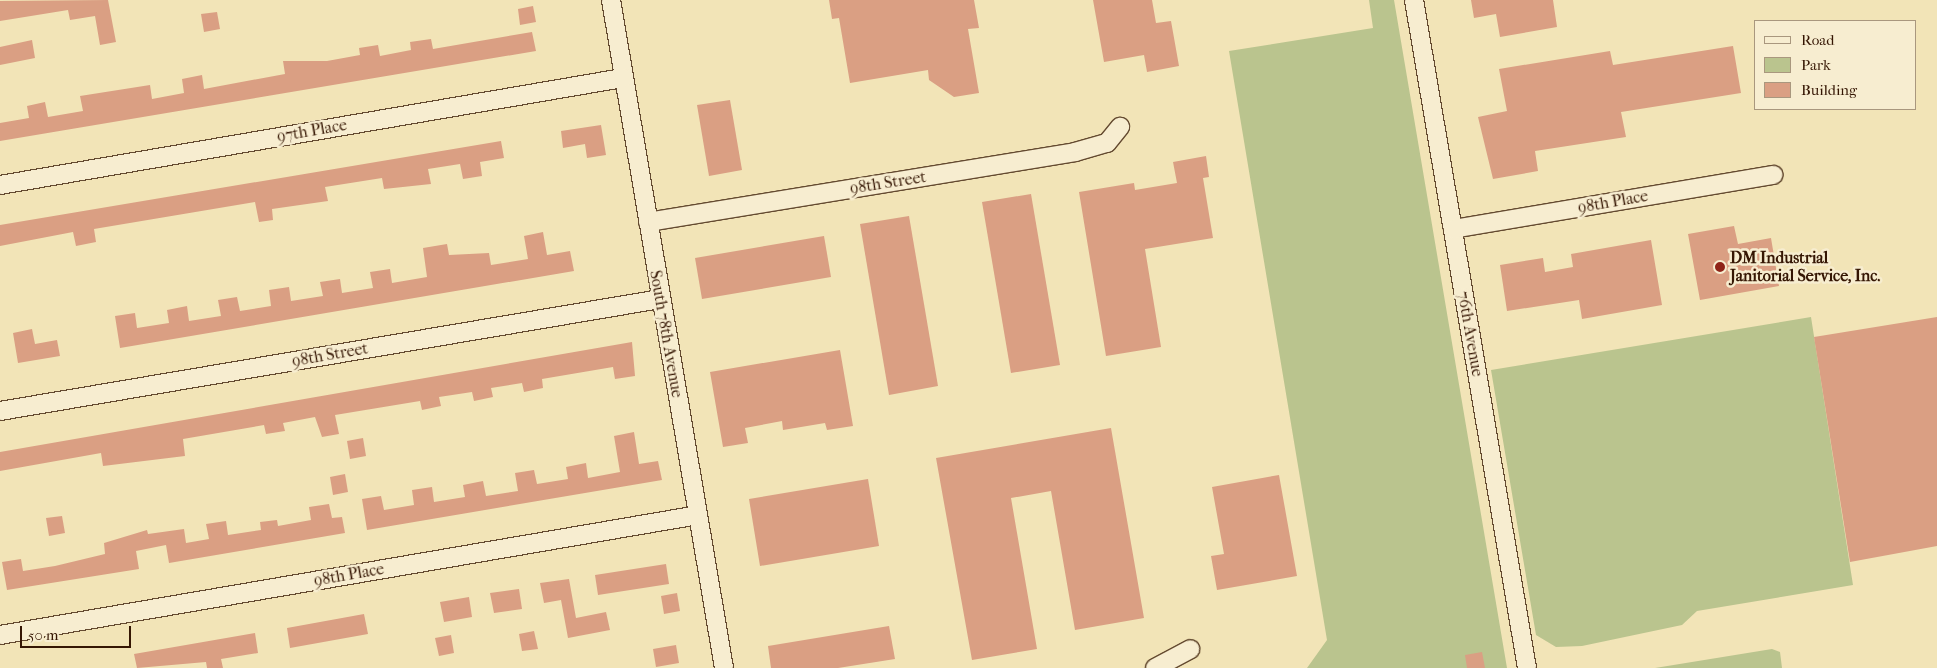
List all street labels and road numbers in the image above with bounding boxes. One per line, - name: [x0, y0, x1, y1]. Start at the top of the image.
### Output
- street label: 97th Place: [276, 115, 348, 147]
- street label: 98th Street: [849, 168, 927, 198]
- street label: 98th Place: [1576, 186, 1650, 218]
- street label: South 78th Avenue: [645, 269, 687, 399]
- street label: 76th Avenue: [1453, 290, 1487, 378]
- street label: 98th Street: [291, 339, 369, 371]
- street label: 98th Place: [312, 559, 386, 591]

